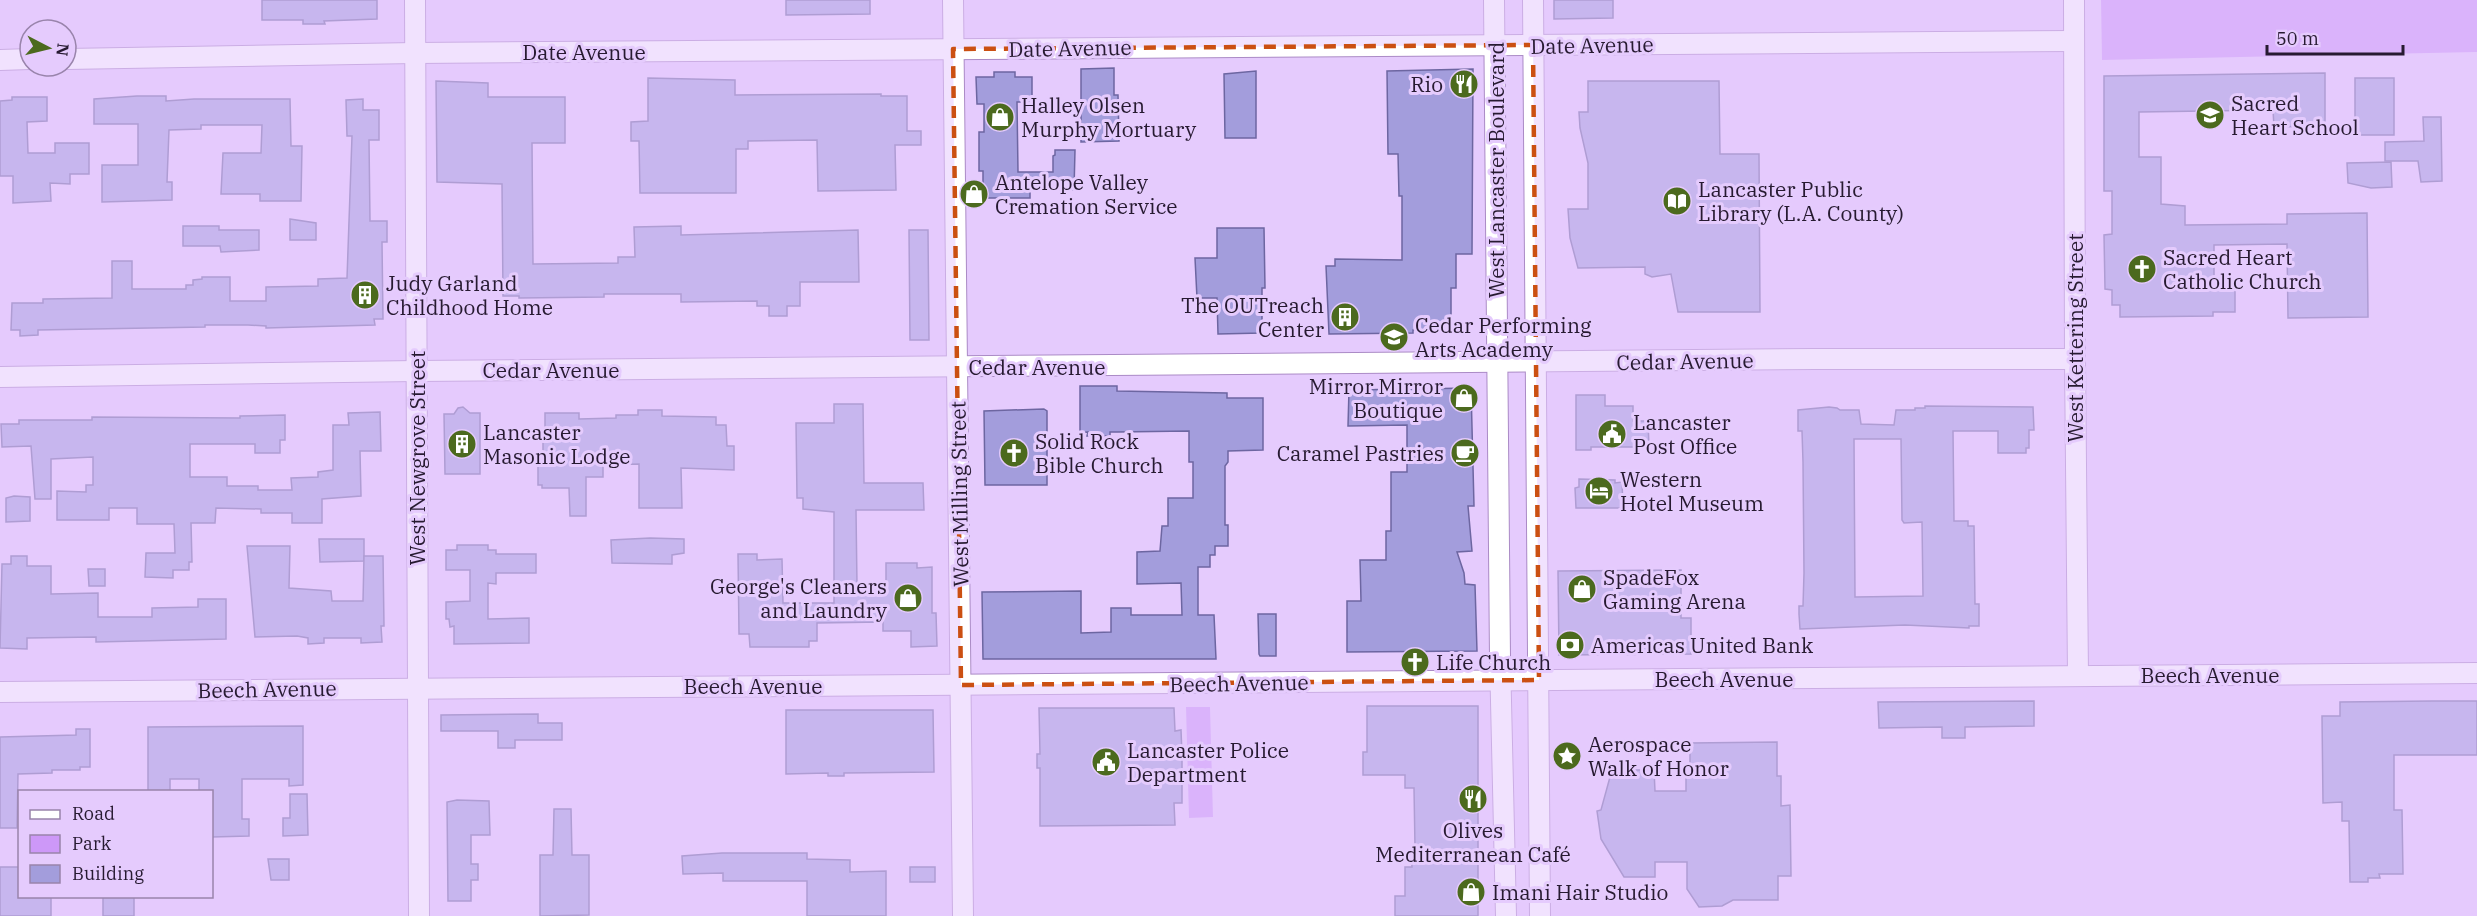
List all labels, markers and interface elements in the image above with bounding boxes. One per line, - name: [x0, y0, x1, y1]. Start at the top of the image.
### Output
- north arrow: [18, 18, 78, 78]
- scale bar: [2267, 18, 2404, 56]
- text: 50 m: [2276, 27, 2319, 50]
- street label: Date Avenue: [1530, 30, 1654, 60]
- street label: Date Avenue: [1008, 33, 1132, 63]
- street label: Date Avenue: [522, 38, 646, 66]
- text: N: [52, 42, 74, 57]
- street label: West Lancaster Boulevard: [1482, 42, 1510, 298]
- restaurant icon: Rio: [1448, 68, 1480, 100]
- place label: Rio: [1410, 70, 1443, 98]
- place label: Sacred Heart School: [2231, 89, 2359, 141]
- place label: Halley Olsen Murphy Mortuary: [1021, 91, 1197, 143]
- school or university icon: Sacred Heart School: [2194, 99, 2226, 131]
- shop icon: Halley Olsen Murphy Mortuary: [984, 101, 1016, 133]
- place label: Antelope Valley Cremation Service: [995, 168, 1178, 220]
- place label: Lancaster Public Library (L.A. County): [1698, 175, 1904, 227]
- shop icon: Antelope Valley Cremation Service: [958, 178, 990, 210]
- library icon: Lancaster Public Library (L.A. County): [1661, 185, 1693, 217]
- street label: West Kettering Street: [2061, 233, 2089, 443]
- place label: Sacred Heart Catholic Church: [2163, 243, 2322, 295]
- church icon: Sacred Heart Catholic Church: [2126, 253, 2158, 285]
- place label: Judy Garland Childhood Home: [386, 269, 553, 321]
- building icon: Judy Garland Childhood Home: [349, 279, 381, 311]
- place label: The OUTreach Center: [1181, 291, 1325, 343]
- building icon: The OUTreach Center: [1329, 301, 1361, 333]
- place label: Cedar Performing Arts Academy: [1415, 311, 1592, 363]
- school or university icon: Cedar Performing Arts Academy: [1378, 321, 1410, 353]
- street label: Cedar Avenue: [1616, 346, 1754, 376]
- street label: West Newgrove Street: [403, 351, 431, 565]
- street label: Cedar Avenue: [968, 353, 1106, 381]
- street label: Cedar Avenue: [482, 356, 620, 384]
- place label: Mirror Mirror Boutique: [1309, 372, 1444, 424]
- shop icon: Mirror Mirror Boutique: [1448, 382, 1480, 414]
- street label: West Milling Street: [943, 401, 975, 587]
- place label: Lancaster Post Office: [1633, 408, 1737, 460]
- place label: Lancaster Masonic Lodge: [483, 418, 630, 470]
- public building icon: Lancaster Post Office: [1596, 418, 1628, 450]
- place label: Solid Rock Bible Church: [1035, 427, 1164, 479]
- building icon: Lancaster Masonic Lodge: [446, 428, 478, 460]
- church icon: Solid Rock Bible Church: [998, 437, 1030, 469]
- cafe icon: Caramel Pastries: [1449, 437, 1481, 469]
- place label: Caramel Pastries: [1277, 439, 1444, 467]
- place label: Western Hotel Museum: [1620, 465, 1764, 517]
- hotel icon: Western Hotel Museum: [1583, 475, 1615, 507]
- place label: SpadeFox Gaming Arena: [1603, 563, 1746, 615]
- place label: George's Cleaners and Laundry: [710, 572, 888, 624]
- shop icon: SpadeFox Gaming Arena: [1566, 573, 1598, 605]
- shop icon: George's Cleaners and Laundry: [892, 582, 924, 614]
- bank icon: Americas United Bank: [1554, 629, 1586, 661]
- place label: Americas United Bank: [1591, 631, 1814, 659]
- church icon: Life Church: [1399, 646, 1431, 678]
- place label: Life Church: [1436, 648, 1551, 676]
- street label: Beech Avenue: [2140, 661, 2280, 689]
- street label: Beech Avenue: [1654, 665, 1794, 693]
- street label: Beech Avenue: [1169, 668, 1309, 698]
- street label: Beech Avenue: [683, 672, 823, 700]
- street label: Beech Avenue: [197, 674, 337, 704]
- place label: Aerospace Walk of Honor: [1588, 730, 1729, 782]
- place label: Lancaster Police Department: [1127, 736, 1289, 788]
- place icon: Aerospace Walk of Honor: [1551, 740, 1583, 772]
- public building icon: Lancaster Police Department: [1090, 746, 1122, 778]
- restaurant icon: Olives Mediterranean Café: [1457, 783, 1489, 815]
- legend: [18, 790, 213, 898]
- text: Road: [72, 802, 115, 825]
- place label: Olives Mediterranean Café: [1375, 816, 1571, 868]
- text: Park: [72, 832, 112, 855]
- text: Building: [72, 862, 144, 885]
- shop icon: Imani Hair Studio: [1455, 876, 1487, 908]
- place label: Imani Hair Studio: [1492, 878, 1668, 906]

